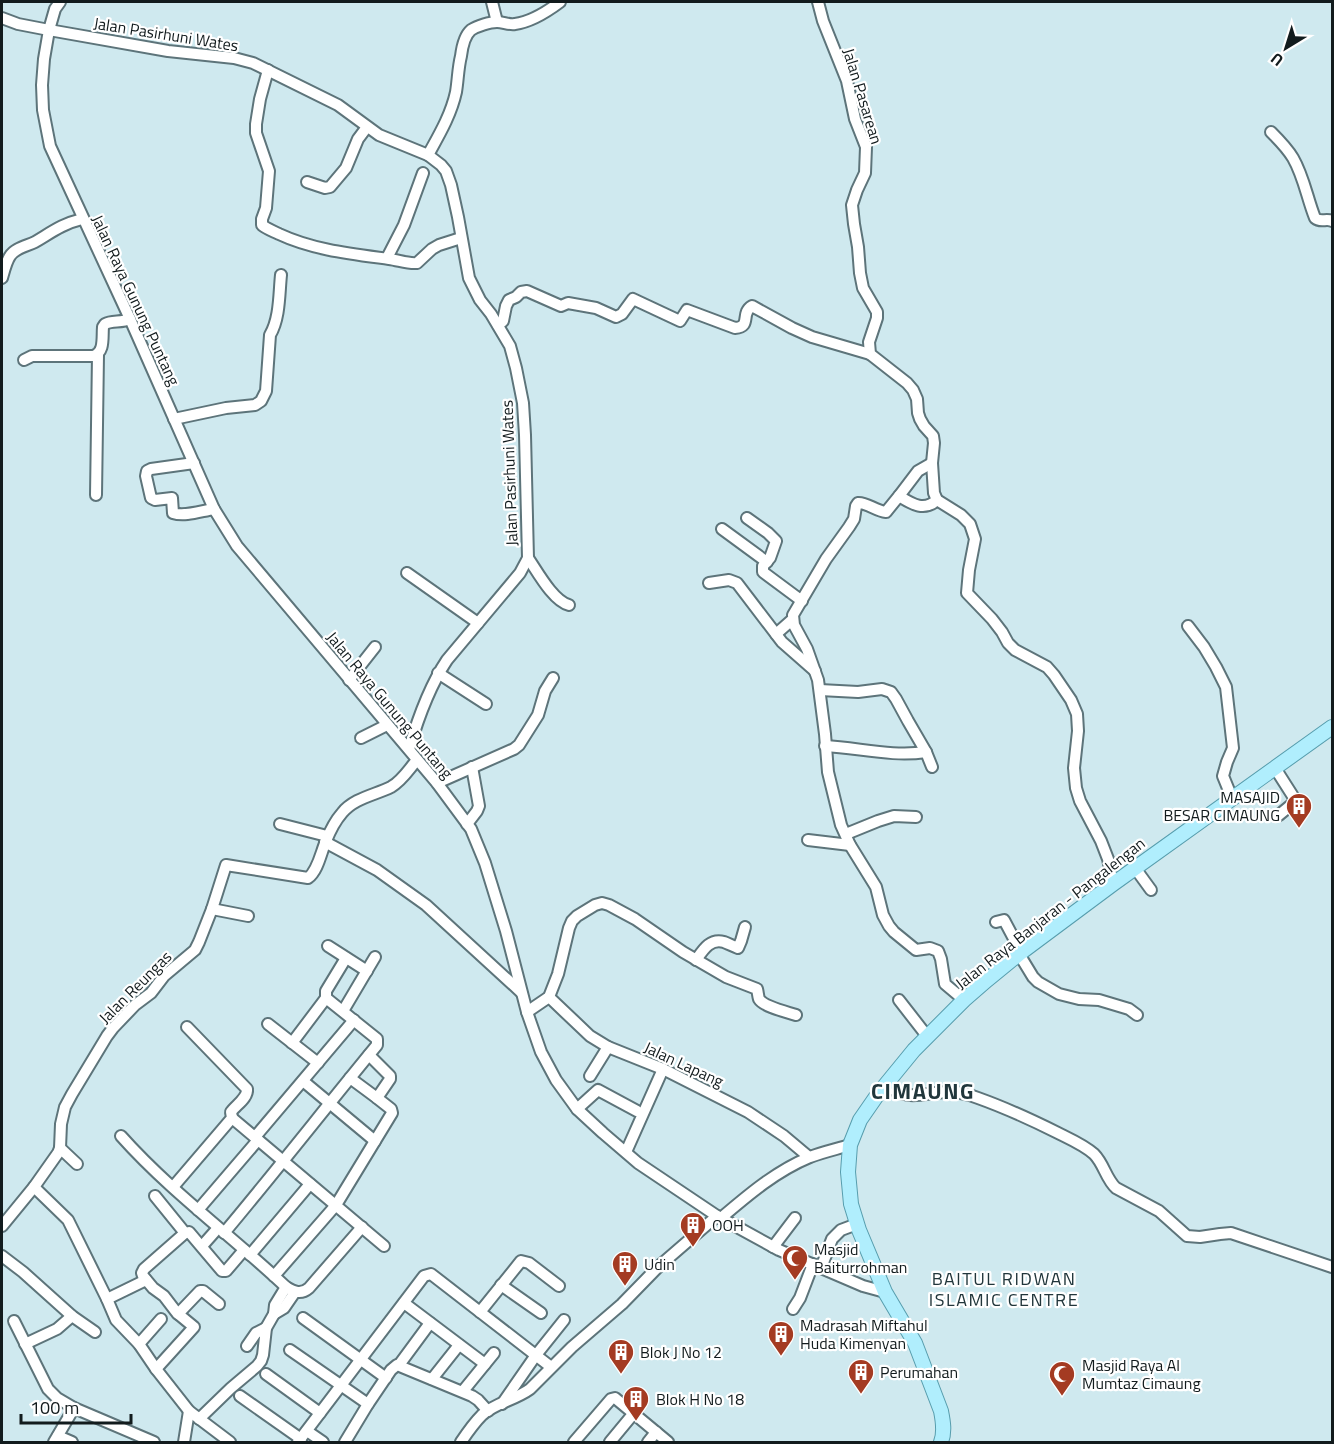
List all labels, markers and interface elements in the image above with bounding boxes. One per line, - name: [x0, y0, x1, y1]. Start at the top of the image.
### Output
- street label: Jalan Pasirhuni Wates: [92, 11, 240, 57]
- north arrow: [1256, 18, 1316, 78]
- street label: Jalan Pasarean: [837, 45, 889, 147]
- text: U: [1265, 47, 1288, 72]
- street label: Jalan Raya Gunung Puntang: [86, 211, 186, 389]
- street label: Jalan Pasirhuni Wates: [494, 400, 524, 546]
- street label: Jalan Raya Gunung Puntang: [321, 626, 459, 784]
- place label: MASAJID BESAR CIMAUNG: [1163, 785, 1280, 827]
- building icon: MASAJID BESAR CIMAUNG: [1284, 791, 1314, 829]
- street label: Jalan Raya Banjaran - Pangalengan: [950, 831, 1150, 995]
- street label: Jalan Reungas: [93, 945, 177, 1029]
- street label: Jalan Lapang: [640, 1035, 728, 1093]
- district label: CIMAUNG: [871, 1074, 975, 1108]
- building icon: OOH: [678, 1210, 708, 1248]
- place label: OOH: [712, 1213, 744, 1237]
- place label: Masjid Baiturrohman: [814, 1237, 907, 1279]
- mosque icon: Masjid Baiturrohman: [780, 1243, 810, 1281]
- building icon: Udin: [610, 1249, 640, 1287]
- place label: Udin: [644, 1252, 675, 1276]
- district label: BAITUL RIDWAN ISLAMIC CENTRE: [929, 1265, 1079, 1313]
- place label: Madrasah Miftahul Huda Kimenyan: [800, 1313, 928, 1355]
- building icon: Madrasah Miftahul Huda Kimenyan: [766, 1319, 796, 1357]
- building icon: Blok J No 12: [606, 1337, 636, 1375]
- place label: Blok J No 12: [640, 1340, 722, 1364]
- place label: Masjid Raya Al Mumtaz Cimaung: [1082, 1353, 1201, 1395]
- building icon: Perumahan: [846, 1357, 876, 1395]
- mosque icon: Masjid Raya Al Mumtaz Cimaung: [1047, 1359, 1077, 1397]
- place label: Perumahan: [880, 1360, 958, 1384]
- building icon: Blok H No 18: [621, 1384, 651, 1422]
- scale bar: [21, 1387, 130, 1425]
- place label: Blok H No 18: [656, 1387, 744, 1411]
- text: 100 m: [30, 1394, 79, 1421]

